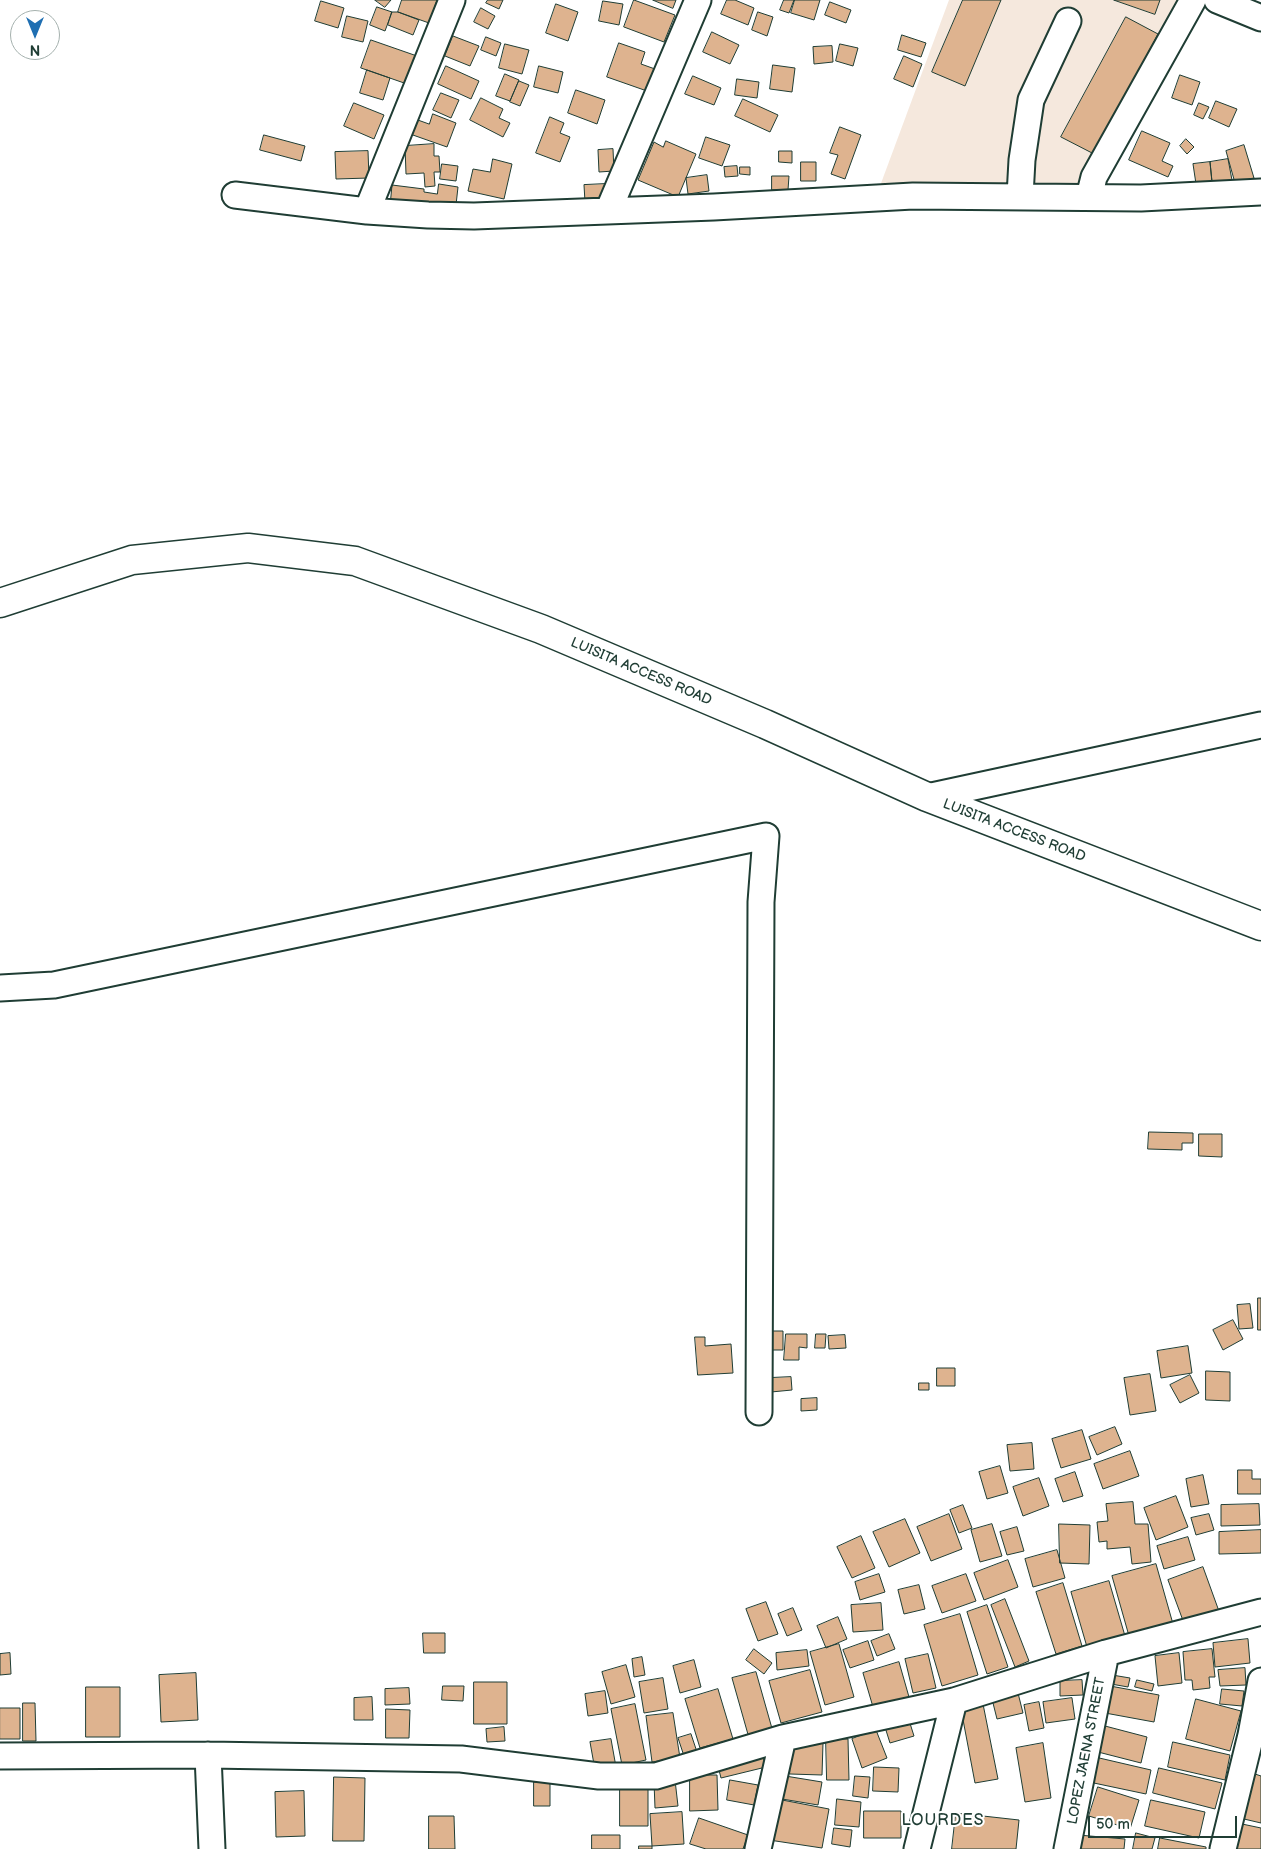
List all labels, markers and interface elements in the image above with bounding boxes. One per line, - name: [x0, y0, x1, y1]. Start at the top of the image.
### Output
- north arrow: [10, 10, 60, 60]
- text: N: [30, 41, 40, 58]
- street label: LUISITA ACCESS ROAD: [568, 635, 714, 709]
- street label: LUISITA ACCESS ROAD: [940, 796, 1088, 866]
- street label: LOPEZ JAENA STREET: [1064, 1676, 1110, 1826]
- scale bar: [1091, 1806, 1240, 1838]
- district label: LOURDES: [901, 1811, 985, 1831]
- text: 50 m: [1096, 1815, 1130, 1834]

